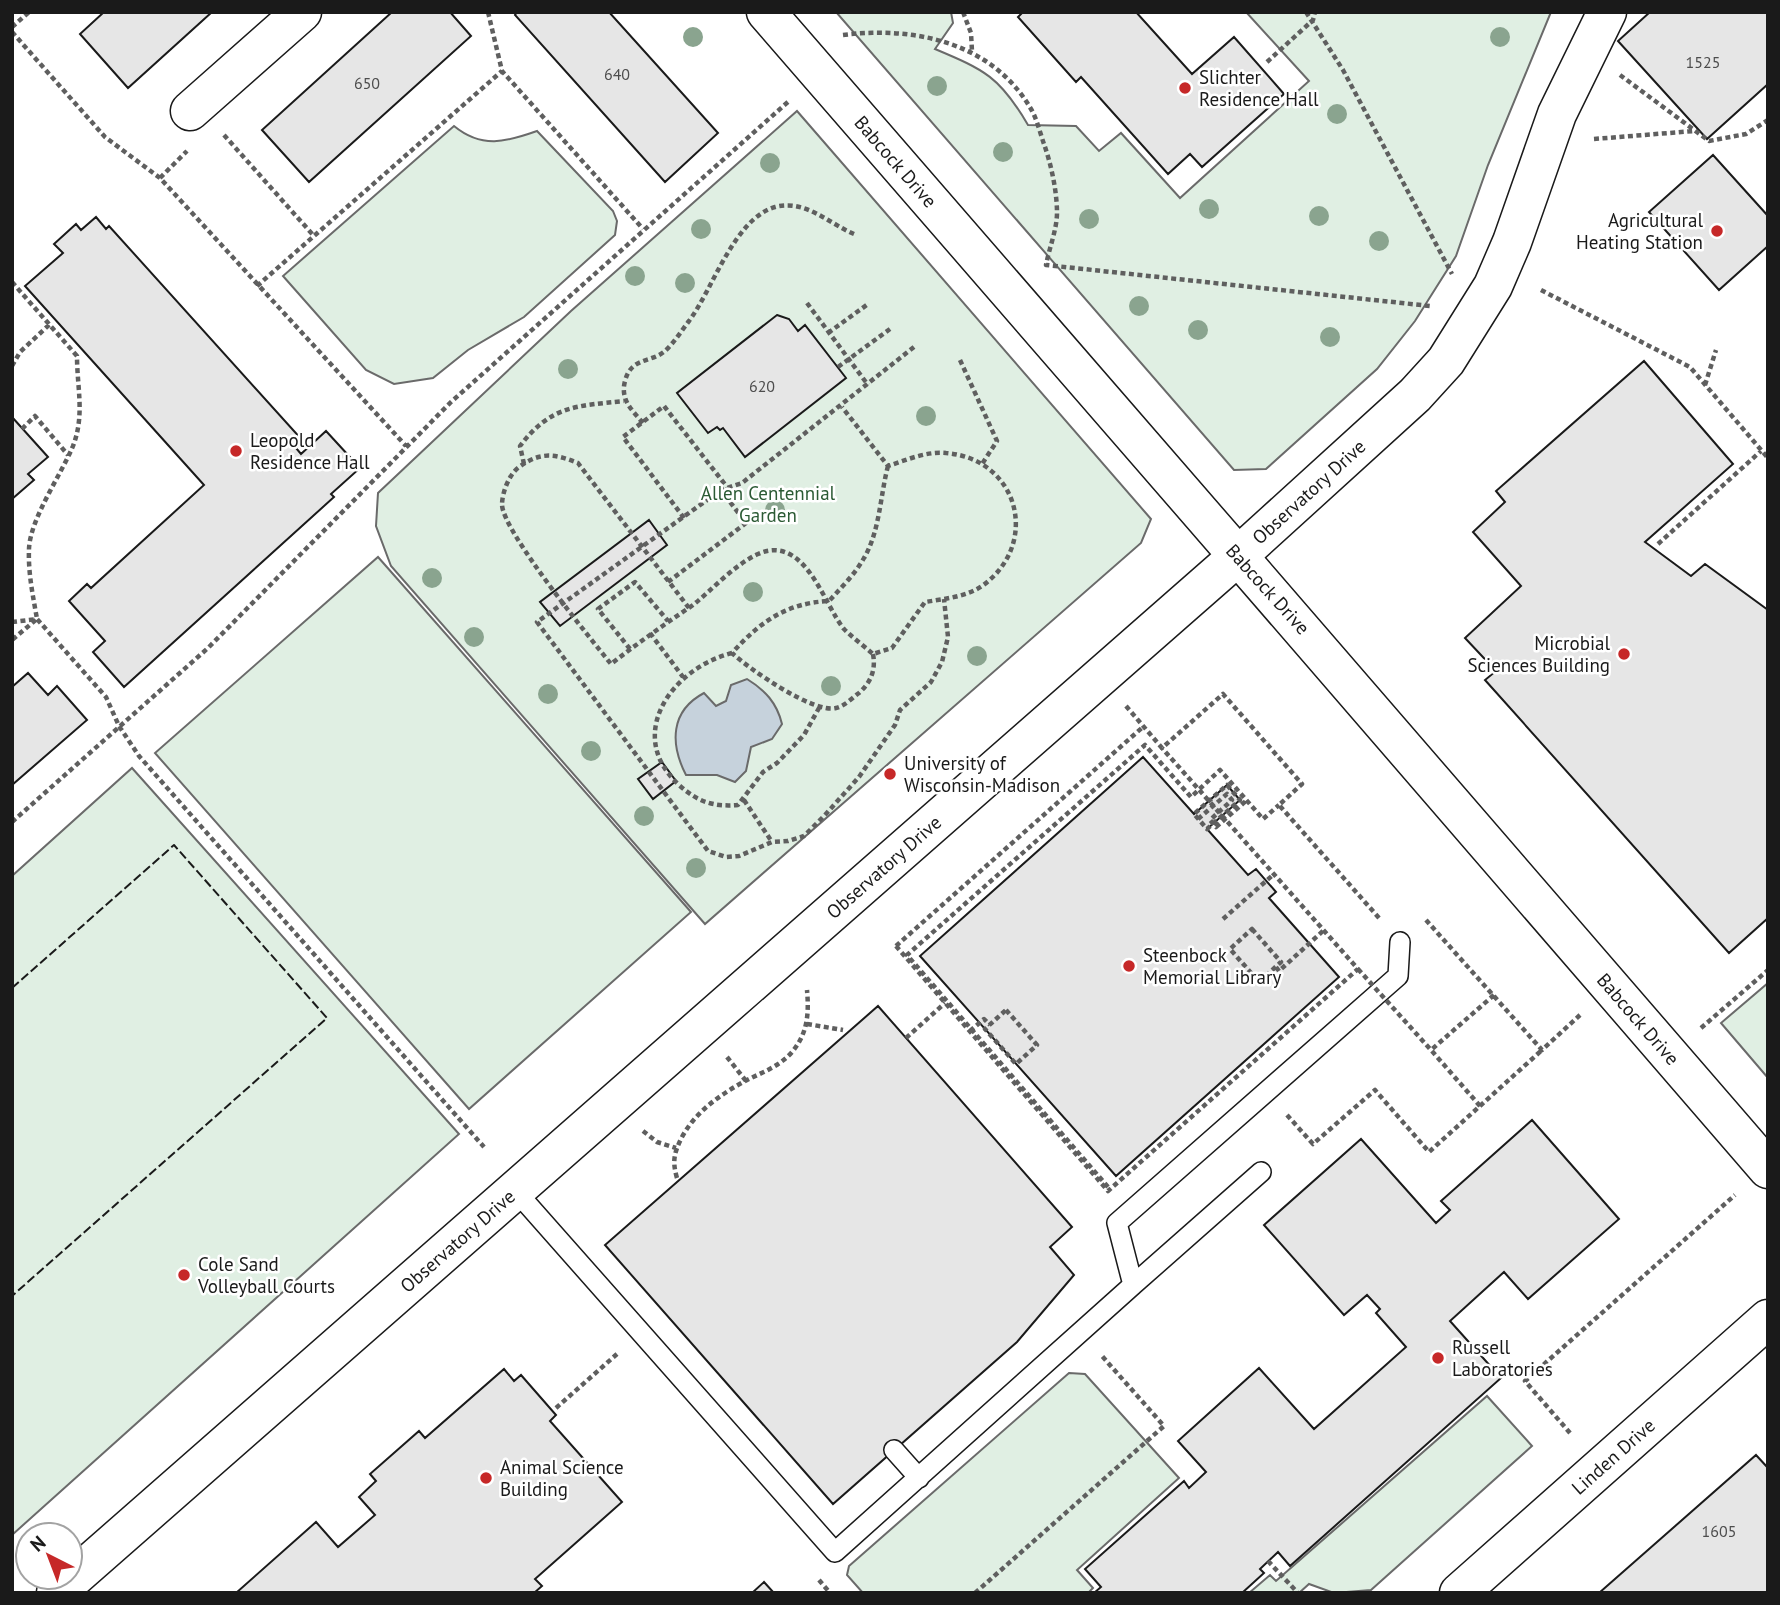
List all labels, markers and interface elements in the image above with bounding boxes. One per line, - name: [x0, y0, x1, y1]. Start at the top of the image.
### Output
- house number: 1525: [1686, 52, 1720, 72]
- house number: 640: [604, 64, 630, 84]
- place label: Slichter Residence Hall: [1199, 65, 1319, 111]
- house number: 650: [354, 73, 380, 93]
- marker: Slichter Residence Hall: [1177, 80, 1193, 96]
- street label: Babcock Drive: [849, 111, 942, 212]
- place label: Agricultural Heating Station: [1576, 208, 1703, 254]
- marker: Agricultural Heating Station: [1709, 223, 1725, 239]
- house number: 620: [749, 376, 775, 396]
- place label: Leopold Residence Hall: [250, 428, 370, 474]
- street label: Observatory Drive: [1247, 434, 1370, 549]
- marker: Leopold Residence Hall: [228, 443, 244, 459]
- park label: Allen Centennial Garden: [701, 481, 836, 527]
- street label: Babcock Drive: [1221, 539, 1315, 639]
- place label: Microbial Sciences Building: [1467, 631, 1610, 677]
- marker: Microbial Sciences Building: [1616, 646, 1632, 662]
- place label: University of Wisconsin-Madison: [904, 751, 1060, 797]
- marker: University of Wisconsin-Madison: [882, 766, 898, 782]
- street label: Observatory Drive: [821, 810, 946, 924]
- place label: Steenbock Memorial Library: [1143, 943, 1281, 989]
- marker: Steenbock Memorial Library: [1121, 958, 1137, 974]
- street label: Babcock Drive: [1592, 968, 1685, 1070]
- street label: Observatory Drive: [395, 1184, 520, 1298]
- place label: Cole Sand Volleyball Courts: [197, 1252, 335, 1298]
- marker: Cole Sand Volleyball Courts: [176, 1267, 192, 1283]
- place label: Russell Laboratories: [1452, 1335, 1553, 1381]
- marker: Russell Laboratories: [1430, 1350, 1446, 1366]
- street label: Linden Drive: [1567, 1413, 1660, 1500]
- place label: Animal Science Building: [500, 1455, 624, 1501]
- marker: Animal Science Building: [478, 1470, 494, 1486]
- north arrow: [14, 1521, 84, 1591]
- house number: 1605: [1702, 1521, 1736, 1541]
- text: N: [25, 1530, 50, 1556]

